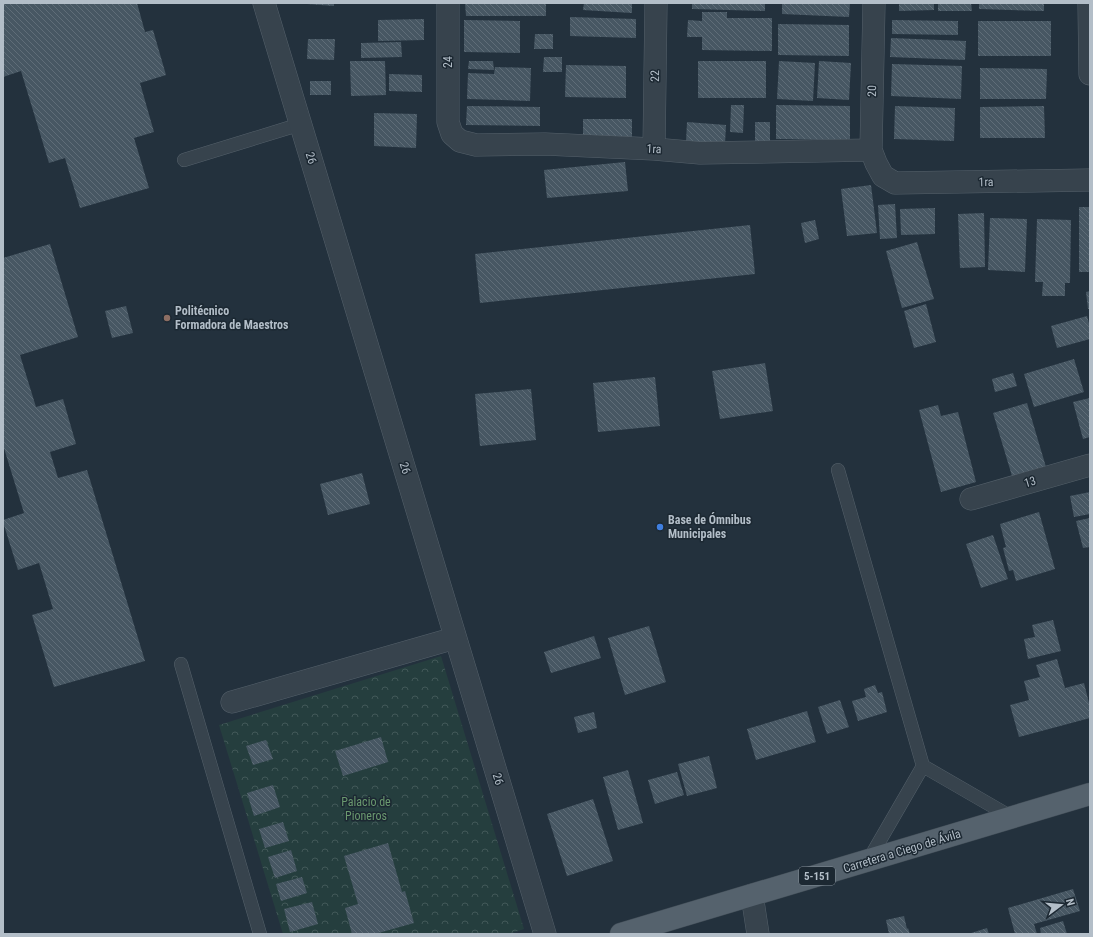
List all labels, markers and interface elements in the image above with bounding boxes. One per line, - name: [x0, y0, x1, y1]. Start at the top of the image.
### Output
- street label: 24: [441, 56, 455, 68]
- street label: 22: [648, 70, 662, 82]
- street label: 20: [865, 85, 879, 97]
- street label: 1ra: [646, 142, 662, 156]
- street label: 26: [303, 150, 319, 166]
- street label: 1ra: [978, 175, 994, 189]
- place label: Politécnico Formadora de Maestros: [175, 304, 289, 332]
- marker: Politécnico Formadora de Maestros: [162, 313, 172, 323]
- street label: 26: [397, 460, 413, 476]
- street label: 13: [1022, 474, 1038, 490]
- place label: Base de Ómnibus Municipales: [668, 512, 752, 541]
- marker: Base de Ómnibus Municipales: [655, 522, 665, 532]
- street label: 26: [490, 771, 506, 787]
- park label: Palacio de Pioneros: [341, 795, 391, 823]
- street label: Carretera a Ciego de Ávila: [841, 825, 963, 876]
- road number: 5-151: [799, 867, 835, 885]
- north arrow: [1041, 885, 1081, 925]
- text: N: [1063, 897, 1077, 908]

